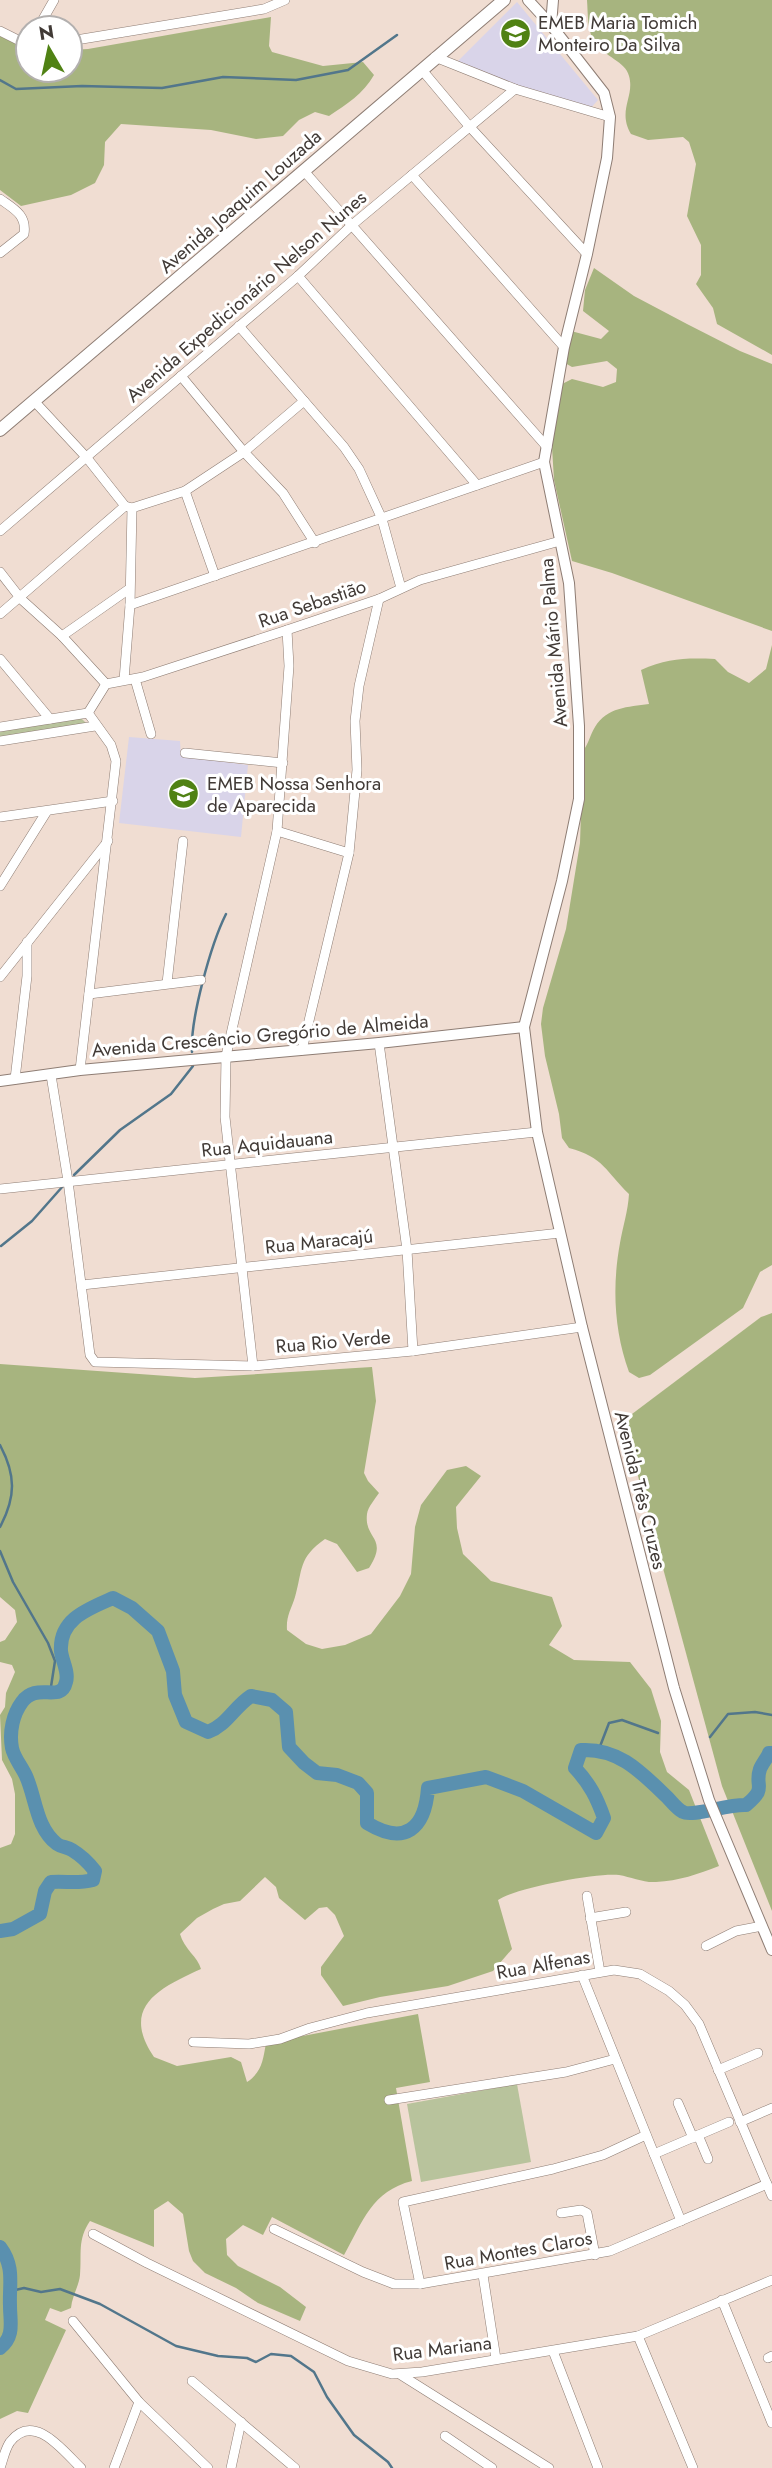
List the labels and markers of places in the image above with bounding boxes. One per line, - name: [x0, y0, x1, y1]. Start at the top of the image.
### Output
- place label: EMEB Maria Tomich Monteiro Da Silva: [538, 9, 698, 58]
- school or university icon: EMEB Maria Tomich Monteiro Da Silva: [498, 16, 532, 50]
- place label: EMEB Nossa Senhora de Aparecida: [207, 770, 381, 819]
- school or university icon: EMEB Nossa Senhora de Aparecida: [167, 777, 201, 811]

